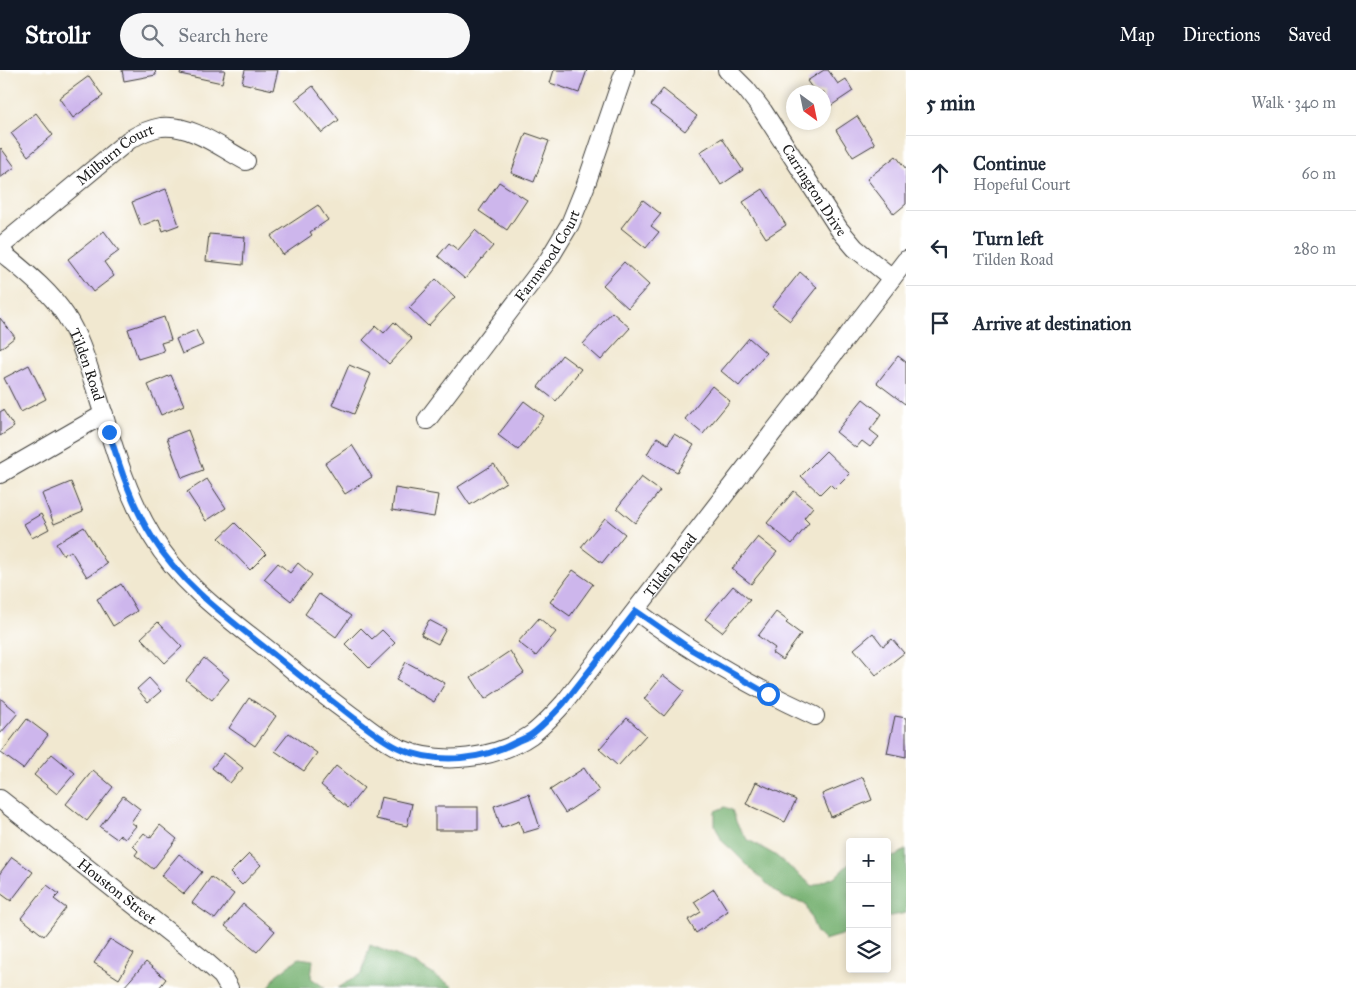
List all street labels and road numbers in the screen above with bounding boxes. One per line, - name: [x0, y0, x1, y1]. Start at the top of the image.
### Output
- street label: Milburn Court: [72, 120, 157, 189]
- street label: Carrington Drive: [778, 141, 850, 240]
- street label: Farmwood Court: [511, 207, 584, 305]
- street label: Tilden Road: [65, 325, 108, 403]
- street label: Tilden Road: [640, 530, 701, 601]
- street label: Houston Street: [74, 855, 161, 929]

